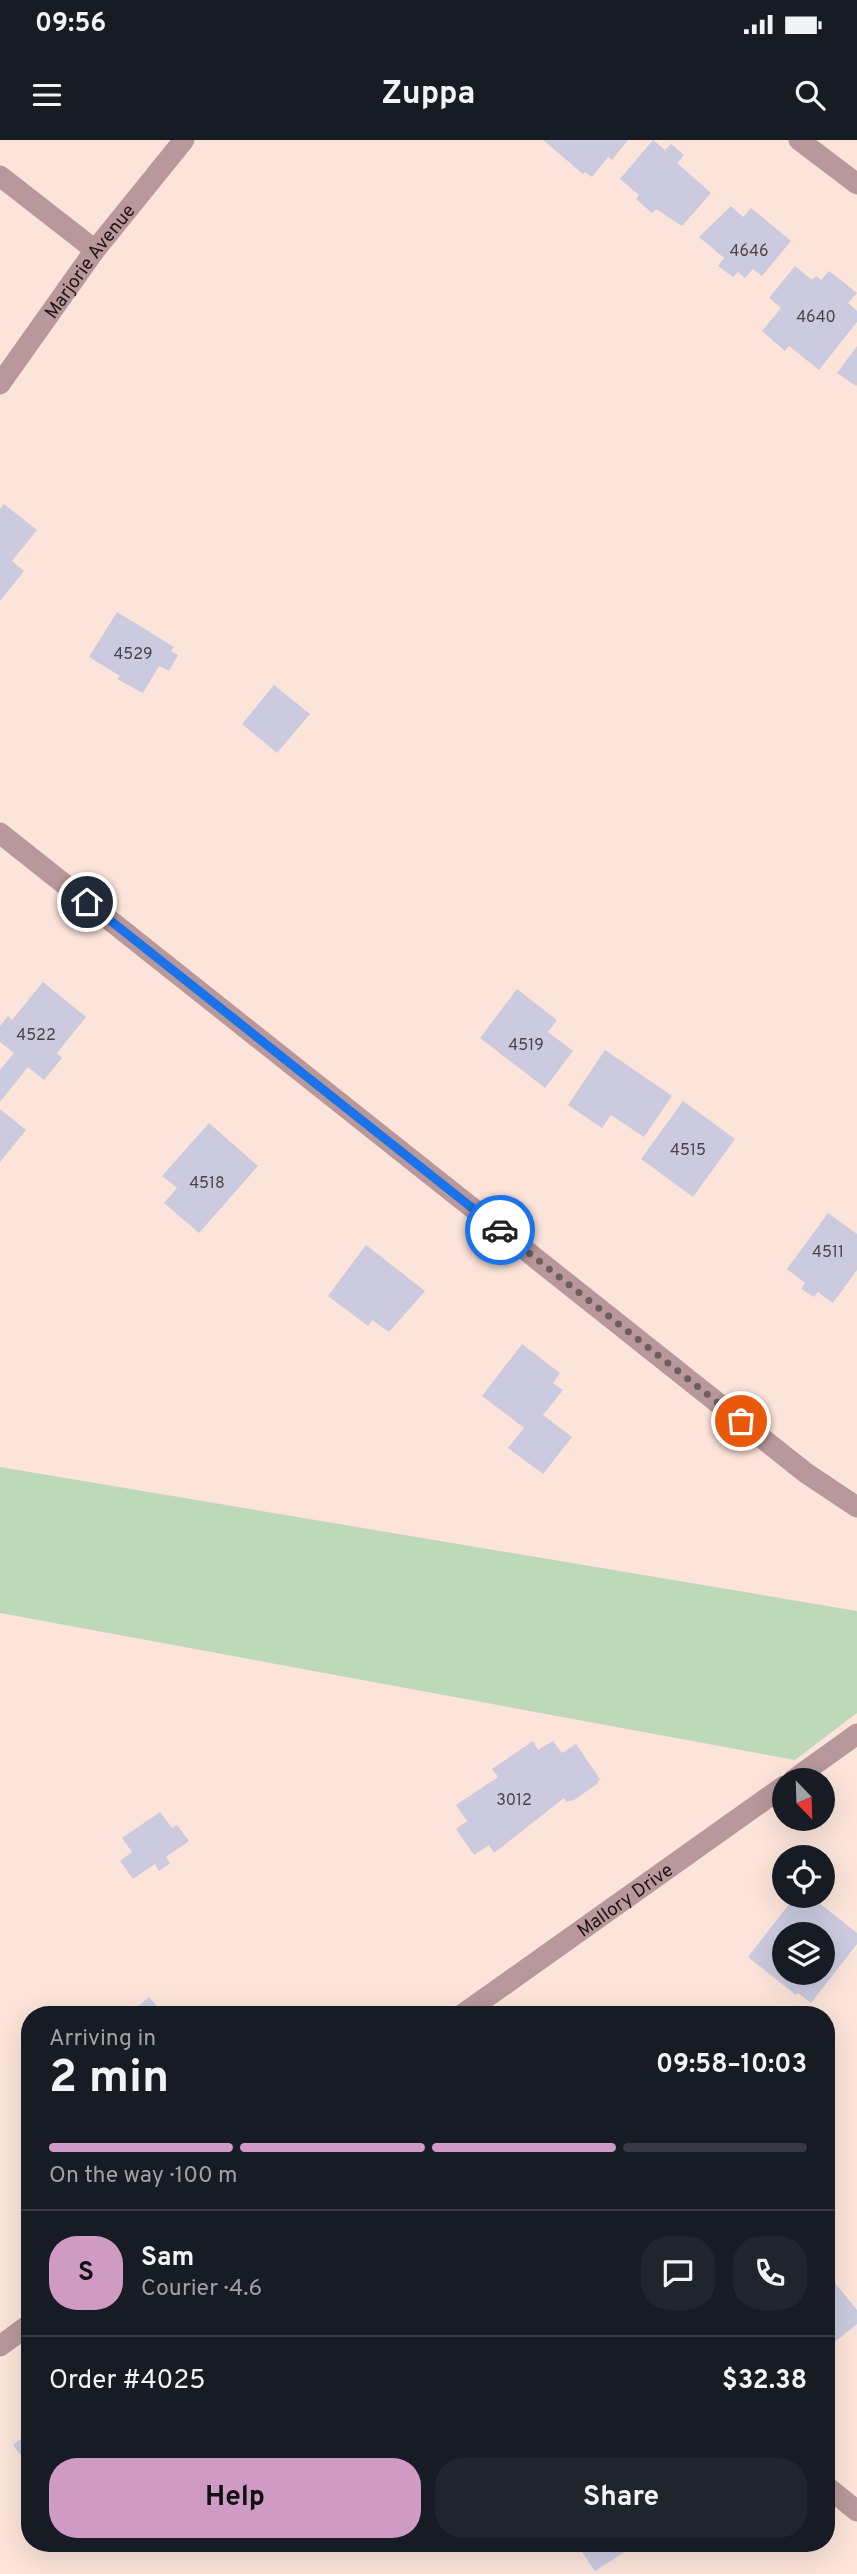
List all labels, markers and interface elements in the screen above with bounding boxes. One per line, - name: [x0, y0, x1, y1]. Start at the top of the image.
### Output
- text: 09:56: [35, 8, 106, 41]
- text: Zuppa: [382, 75, 475, 115]
- icon: menu: [28, 76, 66, 114]
- icon: search: [791, 76, 829, 114]
- street label: Marjorie Avenue: [40, 200, 141, 324]
- house number: 4646: [730, 242, 768, 262]
- house number: 4640: [796, 308, 836, 328]
- house number: 4529: [113, 645, 153, 665]
- pin: [57, 872, 117, 932]
- icon: home: [68, 883, 106, 921]
- house number: 4522: [16, 1026, 56, 1046]
- house number: 4519: [508, 1036, 544, 1056]
- house number: 4515: [670, 1141, 706, 1161]
- house number: 4518: [189, 1174, 225, 1194]
- courier: [465, 1195, 535, 1265]
- icon: car: [481, 1211, 519, 1249]
- house number: 4511: [812, 1243, 844, 1263]
- pin: [711, 1391, 771, 1451]
- icon: bag: [722, 1402, 760, 1440]
- north arrow: [772, 1768, 835, 1830]
- map controls: [772, 1768, 835, 1985]
- house number: 3012: [496, 1791, 532, 1811]
- button: locate: [772, 1845, 835, 1908]
- street label: Mallory Drive: [573, 1859, 678, 1943]
- button: layers: [772, 1922, 835, 1985]
- text: Arriving in: [49, 2025, 156, 2054]
- text: 09:58–10:03: [656, 2049, 807, 2082]
- text: 2 min: [49, 2050, 169, 2109]
- text: On the way · 100 m: [49, 2162, 238, 2191]
- button: chat: [641, 2236, 715, 2310]
- button: phone: [733, 2236, 807, 2310]
- text: Sam: [141, 2242, 194, 2275]
- text: S: [78, 2257, 94, 2290]
- text: Courier · 4.6: [141, 2275, 262, 2304]
- text: Order #4025: [49, 2365, 205, 2398]
- text: $32.38: [722, 2365, 807, 2398]
- button: Help: [49, 2458, 421, 2538]
- button: Share: [435, 2458, 807, 2538]

